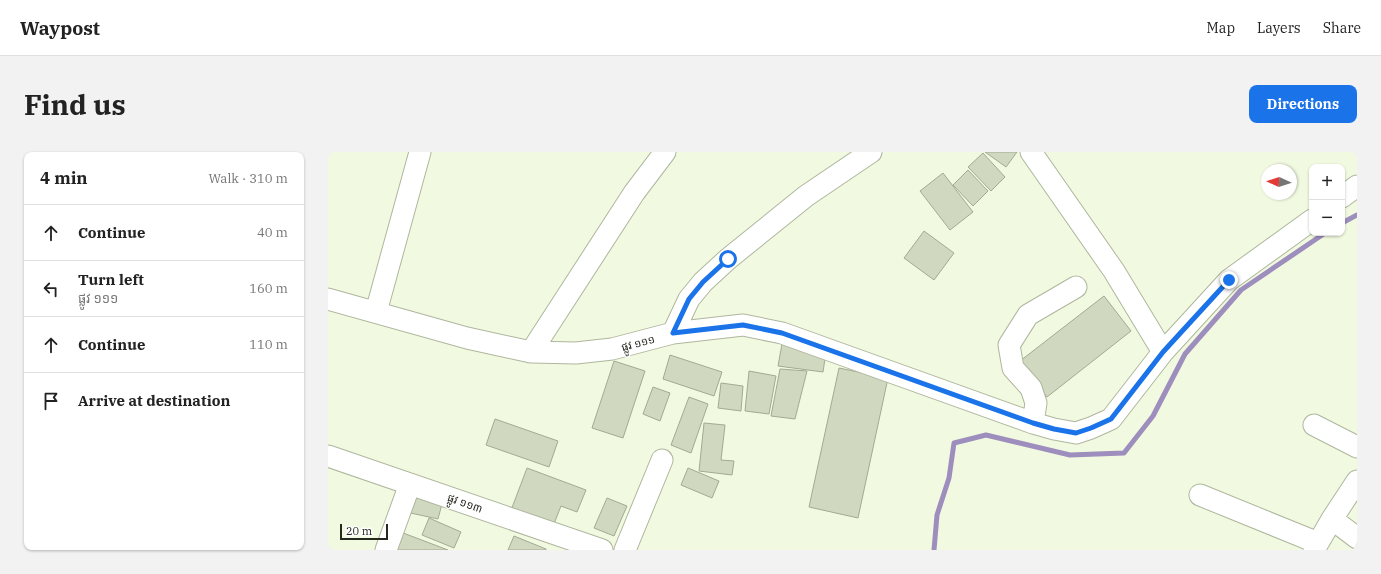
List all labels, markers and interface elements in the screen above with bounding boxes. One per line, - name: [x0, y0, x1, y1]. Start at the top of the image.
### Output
- text: Waypost: [20, 16, 100, 40]
- text: Map: [1207, 19, 1235, 37]
- text: Layers: [1257, 19, 1301, 37]
- text: Share: [1323, 19, 1361, 37]
- button: Directions: [1249, 85, 1357, 123]
- text: Find us: [24, 86, 126, 123]
- north arrow: [1261, 164, 1297, 200]
- map controls: [1309, 164, 1345, 236]
- button: +: [1309, 164, 1345, 200]
- text: 4 min: [40, 167, 88, 189]
- text: Walk · 310 m: [209, 170, 288, 187]
- button: −: [1309, 200, 1345, 236]
- icon: ahead: [40, 222, 62, 244]
- text: Continue: [78, 223, 145, 242]
- text: 40 m: [257, 224, 288, 241]
- route start: [719, 250, 737, 268]
- text: Turn left: [78, 270, 144, 289]
- route end: [1220, 271, 1238, 289]
- icon: left: [40, 278, 62, 300]
- text: 160 m: [249, 280, 288, 297]
- text: ផ្លូវ ១១១: [78, 290, 118, 307]
- street label: ផ្លូវ ១១១: [620, 332, 657, 357]
- icon: ahead: [40, 334, 62, 356]
- text: Continue: [78, 335, 145, 354]
- text: 110 m: [249, 336, 288, 353]
- icon: arrive: [40, 390, 62, 412]
- text: Arrive at destination: [78, 391, 230, 410]
- street label: ផ្លូវ ១១៣: [444, 490, 485, 519]
- scale bar: [340, 522, 388, 541]
- text: 20 m: [346, 524, 372, 538]

